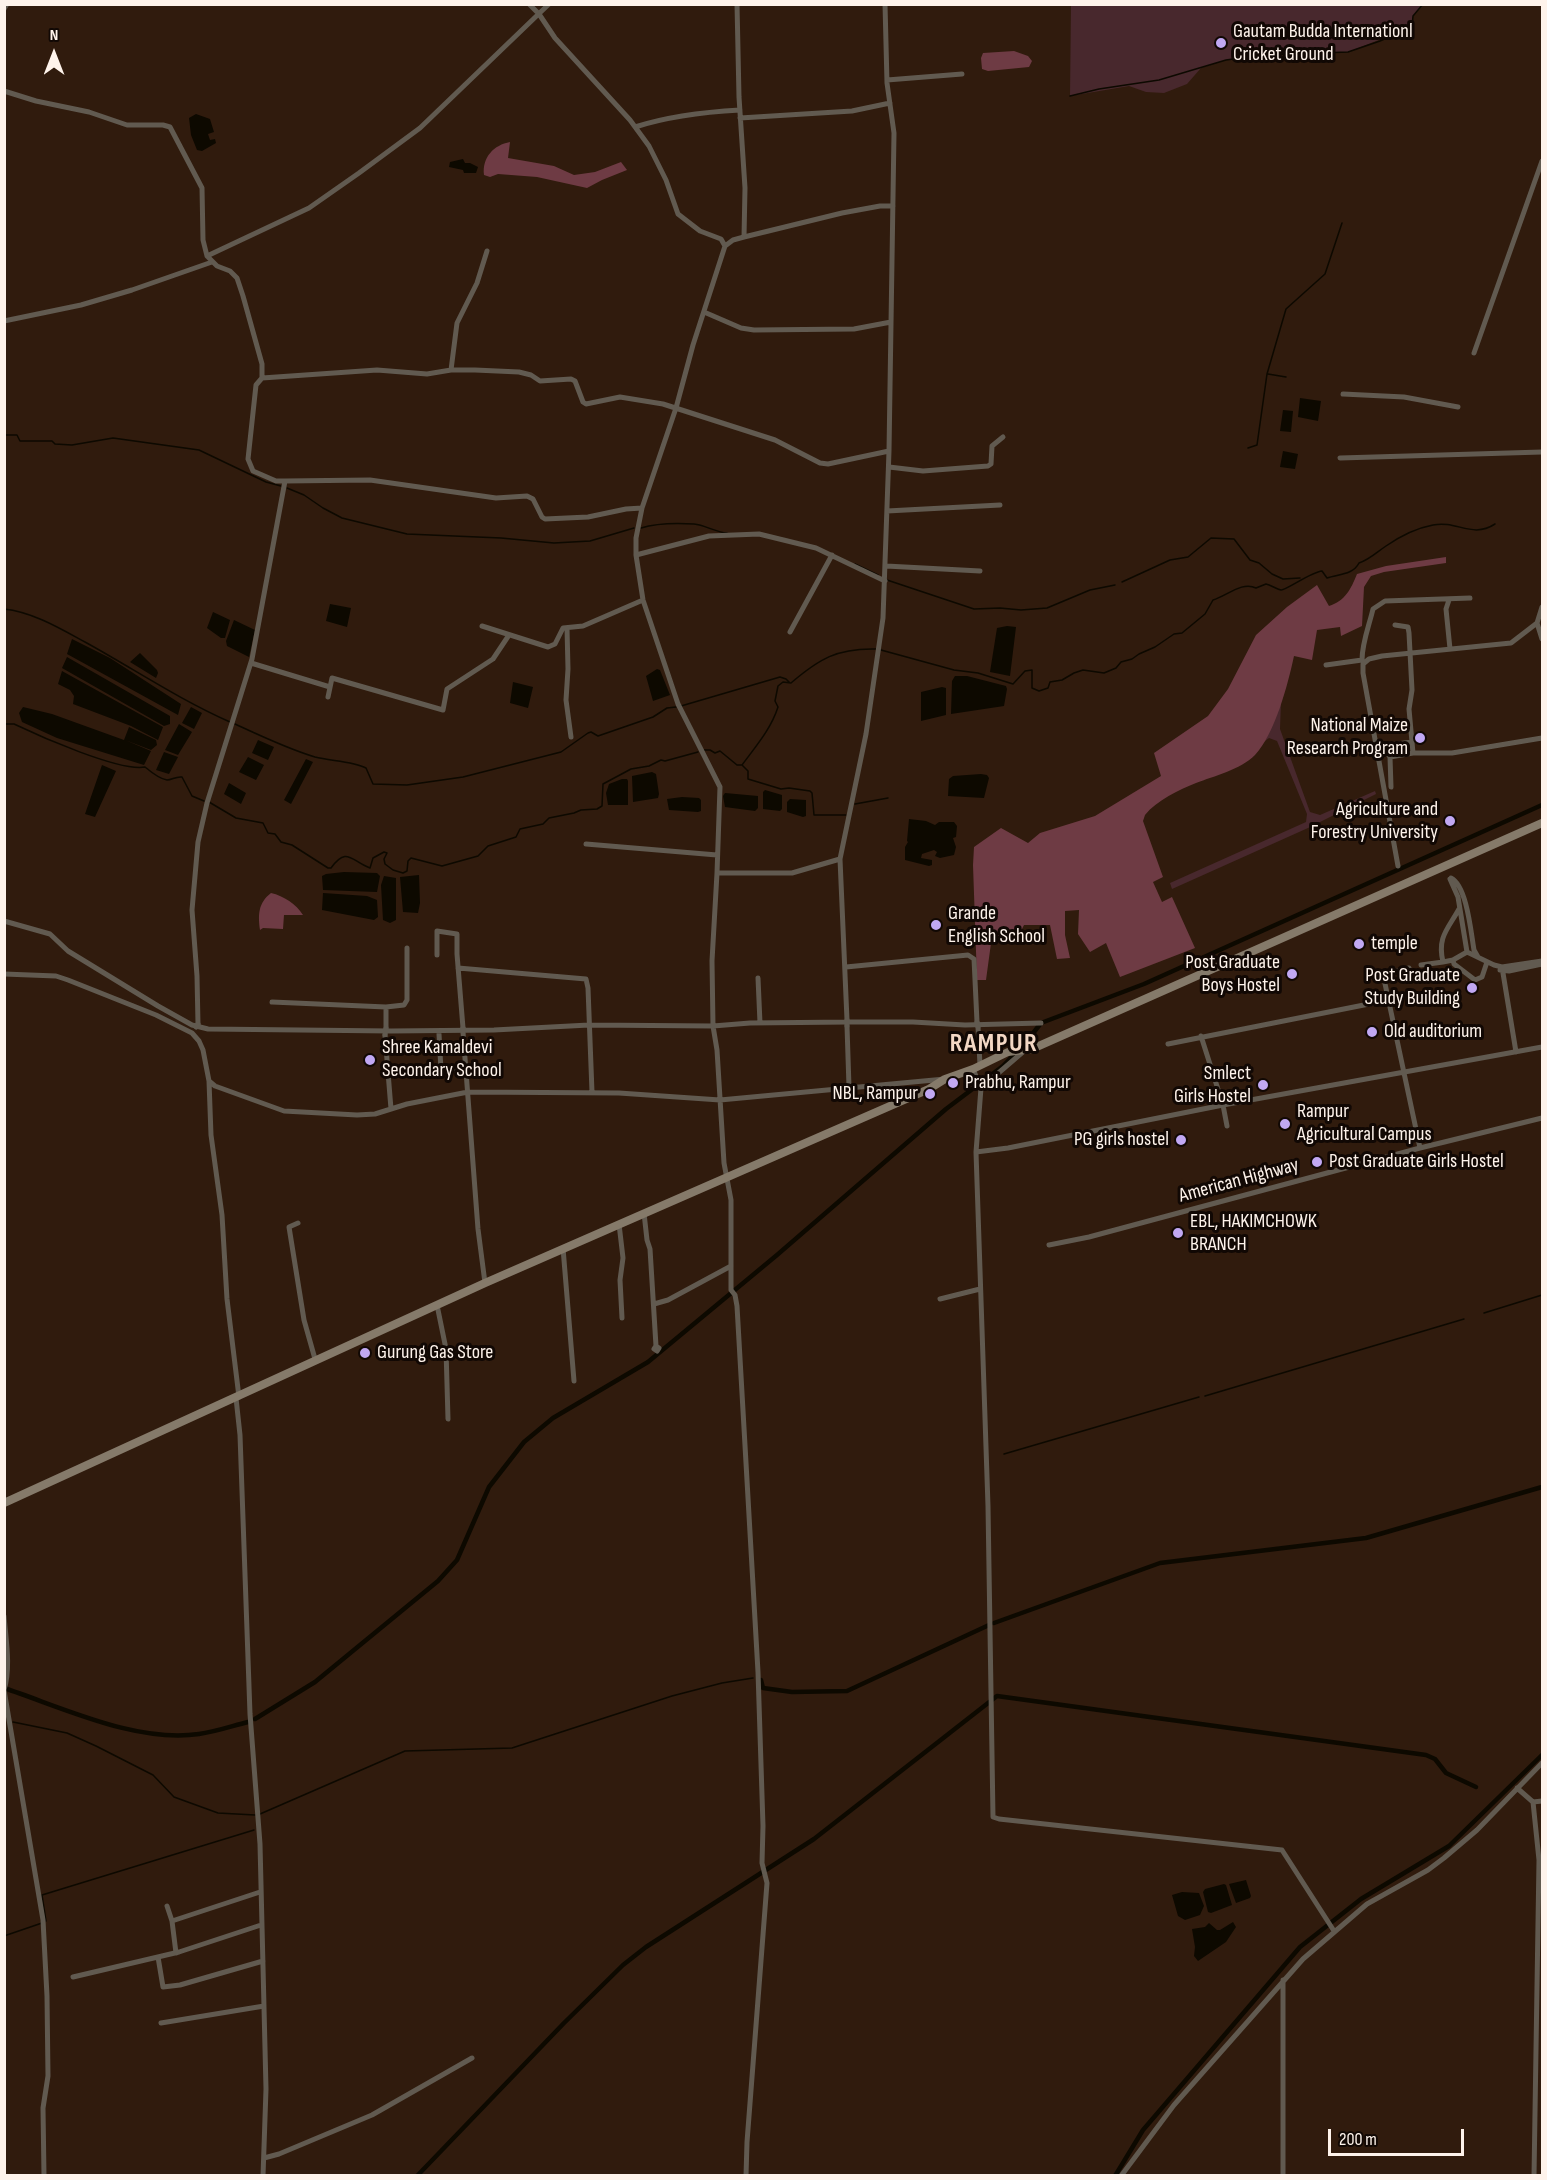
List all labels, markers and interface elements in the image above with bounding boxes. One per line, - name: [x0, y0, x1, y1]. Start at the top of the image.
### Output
- place label: Gautam Budda Internationl Cricket Ground: [1233, 20, 1413, 67]
- north arrow: [24, 24, 84, 84]
- text: N: [50, 26, 58, 45]
- marker: Gautam Budda Internationl Cricket Ground: [1214, 36, 1228, 50]
- place label: National Maize Research Program: [1287, 714, 1408, 761]
- marker: National Maize Research Program: [1413, 731, 1427, 745]
- place label: Agriculture and Forestry University: [1311, 798, 1438, 845]
- marker: Agriculture and Forestry University: [1443, 814, 1457, 828]
- place label: Grande English School: [948, 902, 1045, 949]
- marker: Grande English School: [929, 918, 943, 932]
- place label: temple: [1371, 932, 1418, 956]
- marker: temple: [1352, 937, 1366, 951]
- place label: Post Graduate Boys Hostel: [1185, 951, 1280, 998]
- place label: Post Graduate Study Building: [1364, 964, 1460, 1011]
- marker: Post Graduate Boys Hostel: [1285, 967, 1299, 981]
- marker: Post Graduate Study Building: [1465, 981, 1479, 995]
- place label: Old auditorium: [1384, 1020, 1482, 1044]
- marker: Old auditorium: [1365, 1025, 1379, 1039]
- district label: RAMPUR: [950, 1028, 1038, 1060]
- place label: Shree Kamaldevi Secondary School: [382, 1036, 502, 1083]
- marker: Shree Kamaldevi Secondary School: [363, 1053, 377, 1067]
- place label: Smlect Girls Hostel: [1174, 1062, 1251, 1109]
- place label: Prabhu, Rampur: [965, 1071, 1071, 1095]
- marker: Prabhu, Rampur: [946, 1076, 960, 1090]
- marker: Smlect Girls Hostel: [1256, 1078, 1270, 1092]
- place label: NBL, Rampur: [833, 1082, 918, 1106]
- marker: NBL, Rampur: [923, 1087, 937, 1101]
- place label: Rampur Agricultural Campus: [1297, 1100, 1432, 1147]
- marker: Rampur Agricultural Campus: [1278, 1117, 1292, 1131]
- place label: PG girls hostel: [1074, 1128, 1169, 1152]
- marker: PG girls hostel: [1174, 1133, 1188, 1147]
- place label: Post Graduate Girls Hostel: [1329, 1150, 1504, 1174]
- street label: American Highway: [1176, 1153, 1302, 1209]
- marker: Post Graduate Girls Hostel: [1310, 1155, 1324, 1169]
- place label: EBL, HAKIMCHOWK BRANCH: [1190, 1210, 1317, 1257]
- marker: EBL, HAKIMCHOWK BRANCH: [1171, 1226, 1185, 1240]
- place label: Gurung Gas Store: [377, 1341, 493, 1365]
- marker: Gurung Gas Store: [358, 1346, 372, 1360]
- scale bar: [1331, 2117, 1468, 2155]
- text: 200 m: [1339, 2129, 1377, 2150]

